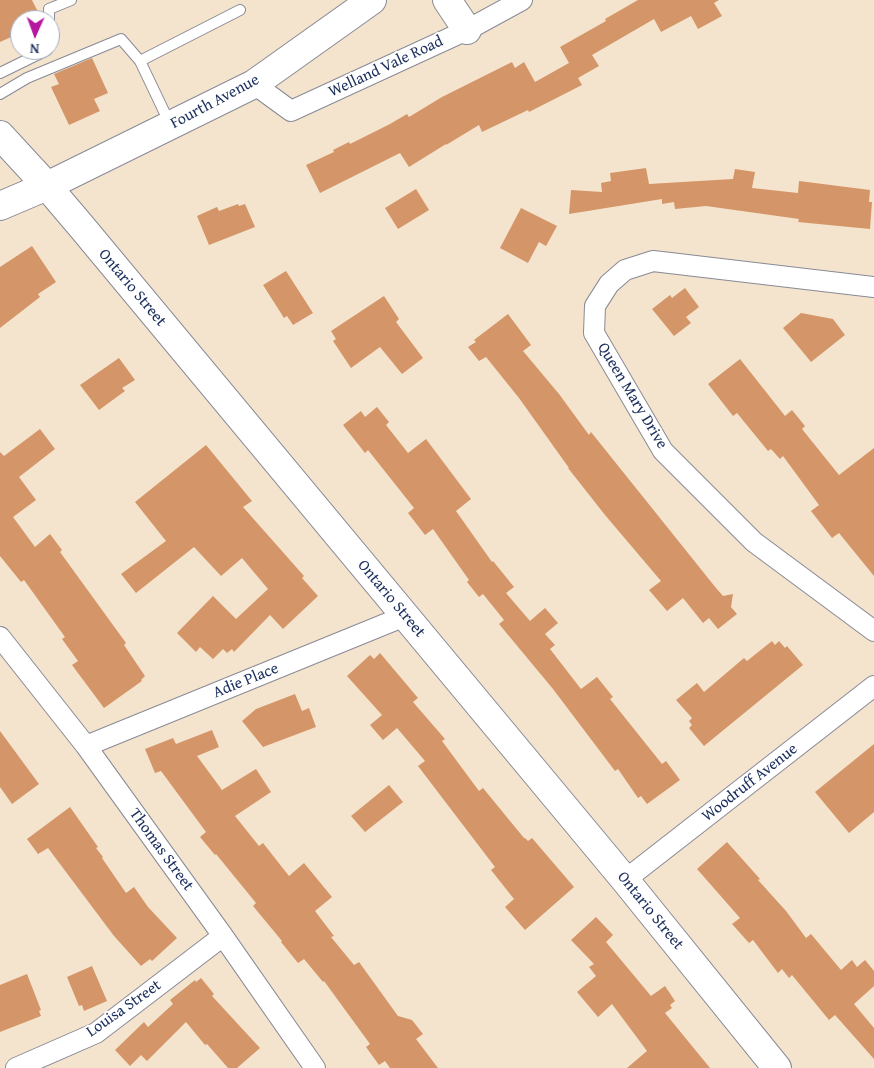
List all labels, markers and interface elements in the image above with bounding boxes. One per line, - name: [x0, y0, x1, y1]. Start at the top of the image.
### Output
- north arrow: [10, 10, 60, 60]
- street label: Welland Vale Road: [326, 32, 446, 102]
- text: N: [29, 39, 40, 59]
- street label: Fourth Avenue: [167, 71, 263, 133]
- street label: Ontario Street: [94, 245, 170, 331]
- street label: Queen Mary Drive: [593, 339, 671, 453]
- street label: Ontario Street: [353, 556, 429, 642]
- street label: Adie Place: [210, 659, 282, 703]
- street label: Woodruff Avenue: [698, 740, 802, 826]
- street label: Thomas Street: [125, 805, 197, 895]
- street label: Ontario Street: [613, 868, 687, 954]
- street label: Louisa Street: [83, 976, 165, 1042]

